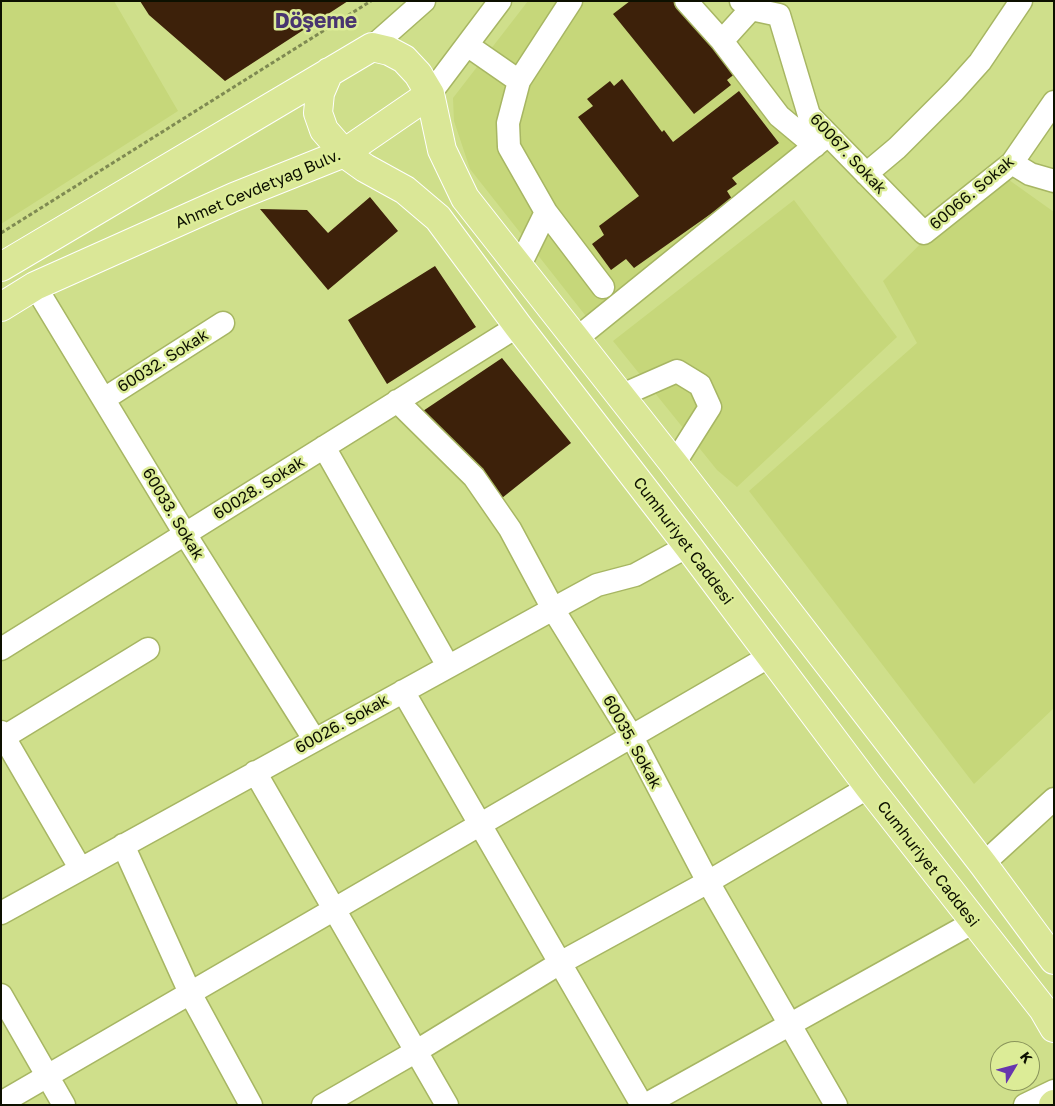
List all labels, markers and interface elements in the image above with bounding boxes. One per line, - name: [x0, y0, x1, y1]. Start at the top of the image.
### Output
- district label: Döşeme: [275, 8, 357, 34]
- street label: 60067. Sokak: [806, 110, 890, 198]
- street label: Ahmet Cevdetyağ Bulv.: [172, 145, 344, 233]
- street label: 60066. Sokak: [926, 152, 1018, 234]
- street label: 60032. Sokak: [114, 325, 212, 397]
- street label: 60028. Sokak: [210, 452, 308, 524]
- street label: 60033. Sokak: [138, 465, 208, 563]
- street label: Cumhuriyet Caddesi: [629, 473, 737, 609]
- street label: 60026. Sokak: [292, 690, 392, 758]
- street label: 60035. Sokak: [598, 692, 666, 792]
- street label: Cumhuriyet Caddesi: [873, 797, 983, 931]
- north arrow: [990, 1041, 1040, 1091]
- text: K: [1017, 1048, 1036, 1066]

